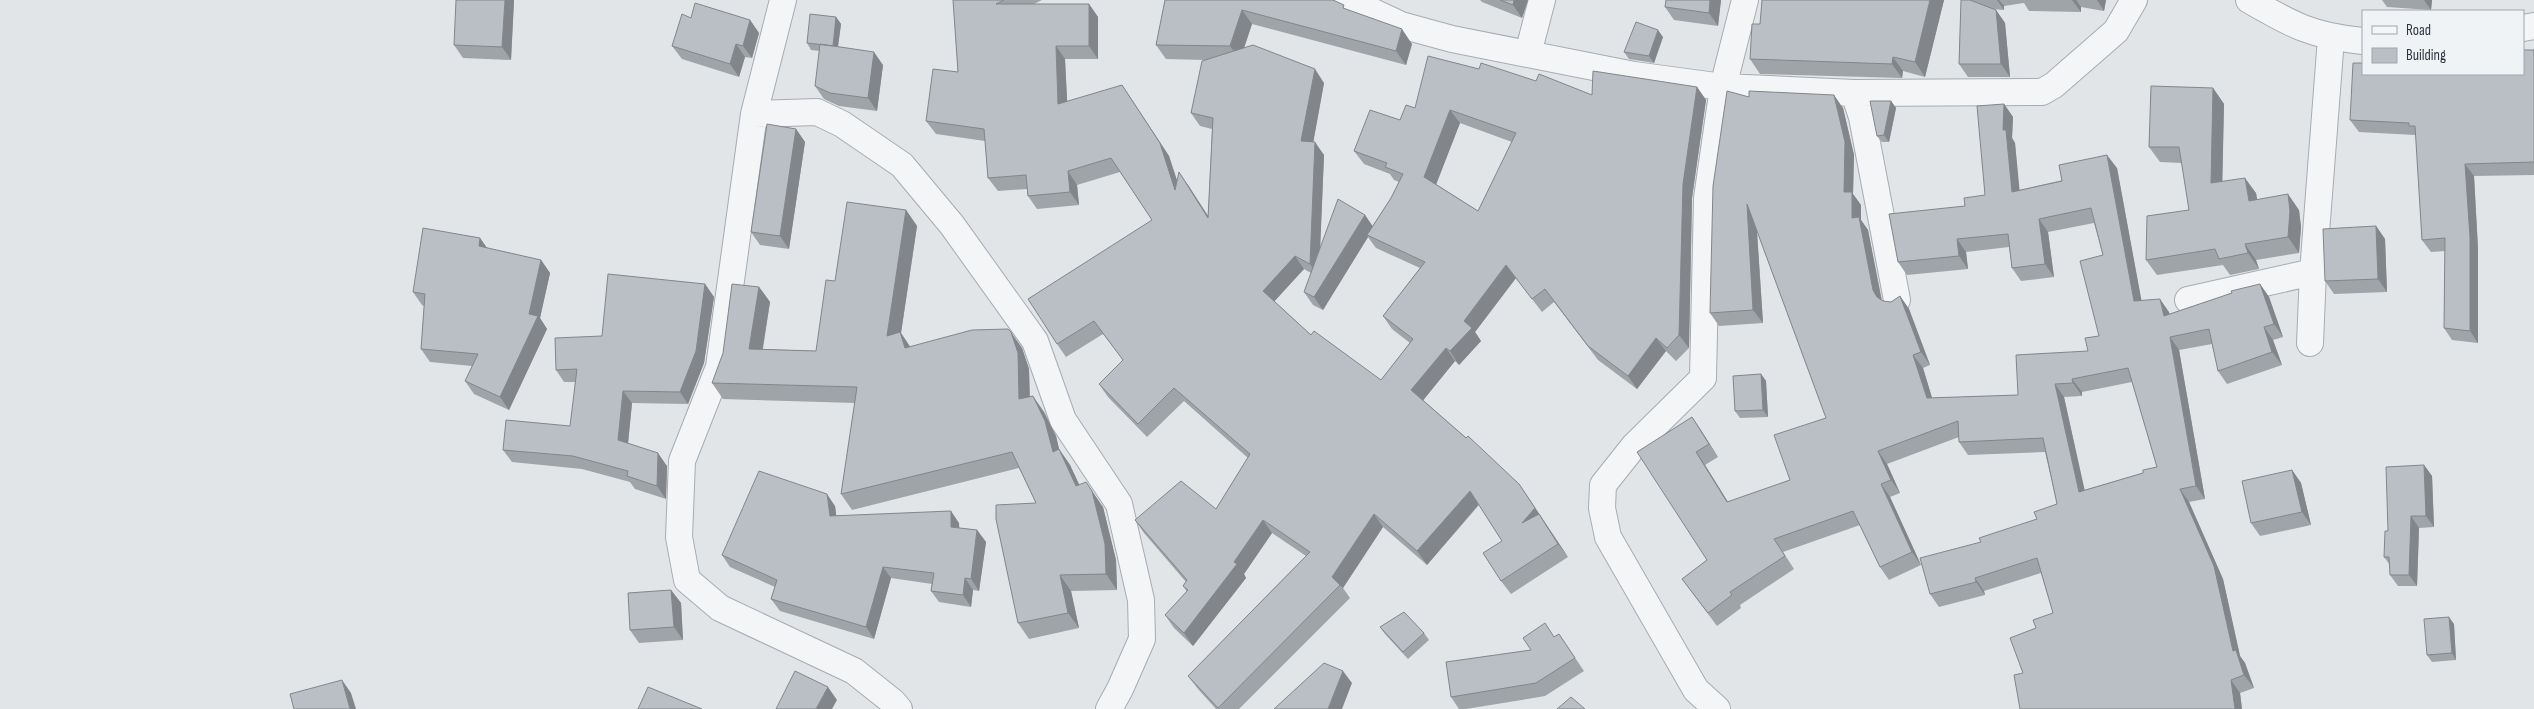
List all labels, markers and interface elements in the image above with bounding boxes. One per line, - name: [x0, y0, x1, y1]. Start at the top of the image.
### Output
- legend: [2362, 10, 2524, 75]
- text: Road: [2406, 21, 2431, 40]
- text: Building: [2406, 46, 2446, 65]

